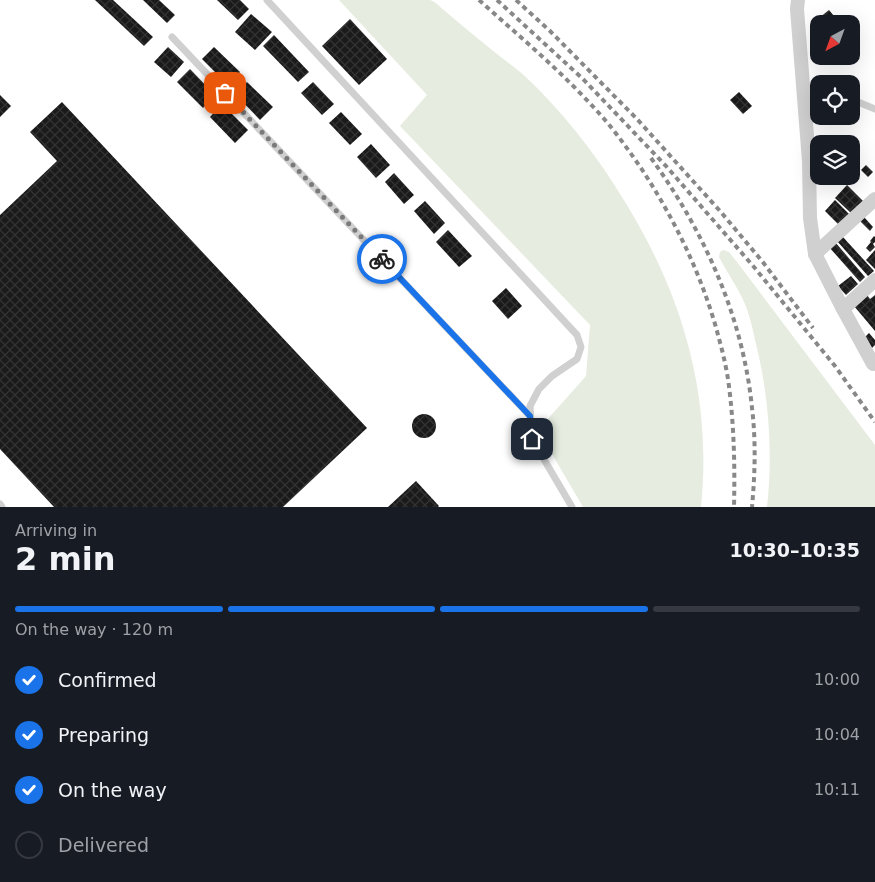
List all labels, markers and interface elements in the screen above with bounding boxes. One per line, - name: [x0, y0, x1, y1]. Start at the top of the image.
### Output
- north arrow: [810, 15, 860, 65]
- map controls: [810, 15, 860, 185]
- pin: [204, 72, 246, 114]
- button: locate: [810, 75, 860, 125]
- icon: bag: [211, 79, 239, 107]
- button: layers: [810, 135, 860, 185]
- courier: [357, 234, 407, 284]
- icon: bike: [368, 245, 396, 273]
- pin: [511, 418, 553, 460]
- icon: home: [518, 425, 546, 453]
- text: Arriving in: [15, 521, 97, 540]
- text: 10:30–10:35: [730, 539, 860, 561]
- text: 2 min: [15, 540, 116, 578]
- text: On the way · 120 m: [15, 620, 173, 639]
- icon: check: [15, 666, 43, 694]
- text: Confirmed: [58, 669, 157, 691]
- text: 10:00: [814, 670, 860, 689]
- icon: check: [15, 721, 43, 749]
- text: Preparing: [58, 724, 149, 746]
- text: 10:04: [814, 725, 860, 744]
- icon: check: [15, 776, 43, 804]
- text: On the way: [58, 779, 167, 801]
- text: 10:11: [814, 780, 860, 799]
- text: Delivered: [58, 834, 149, 856]

